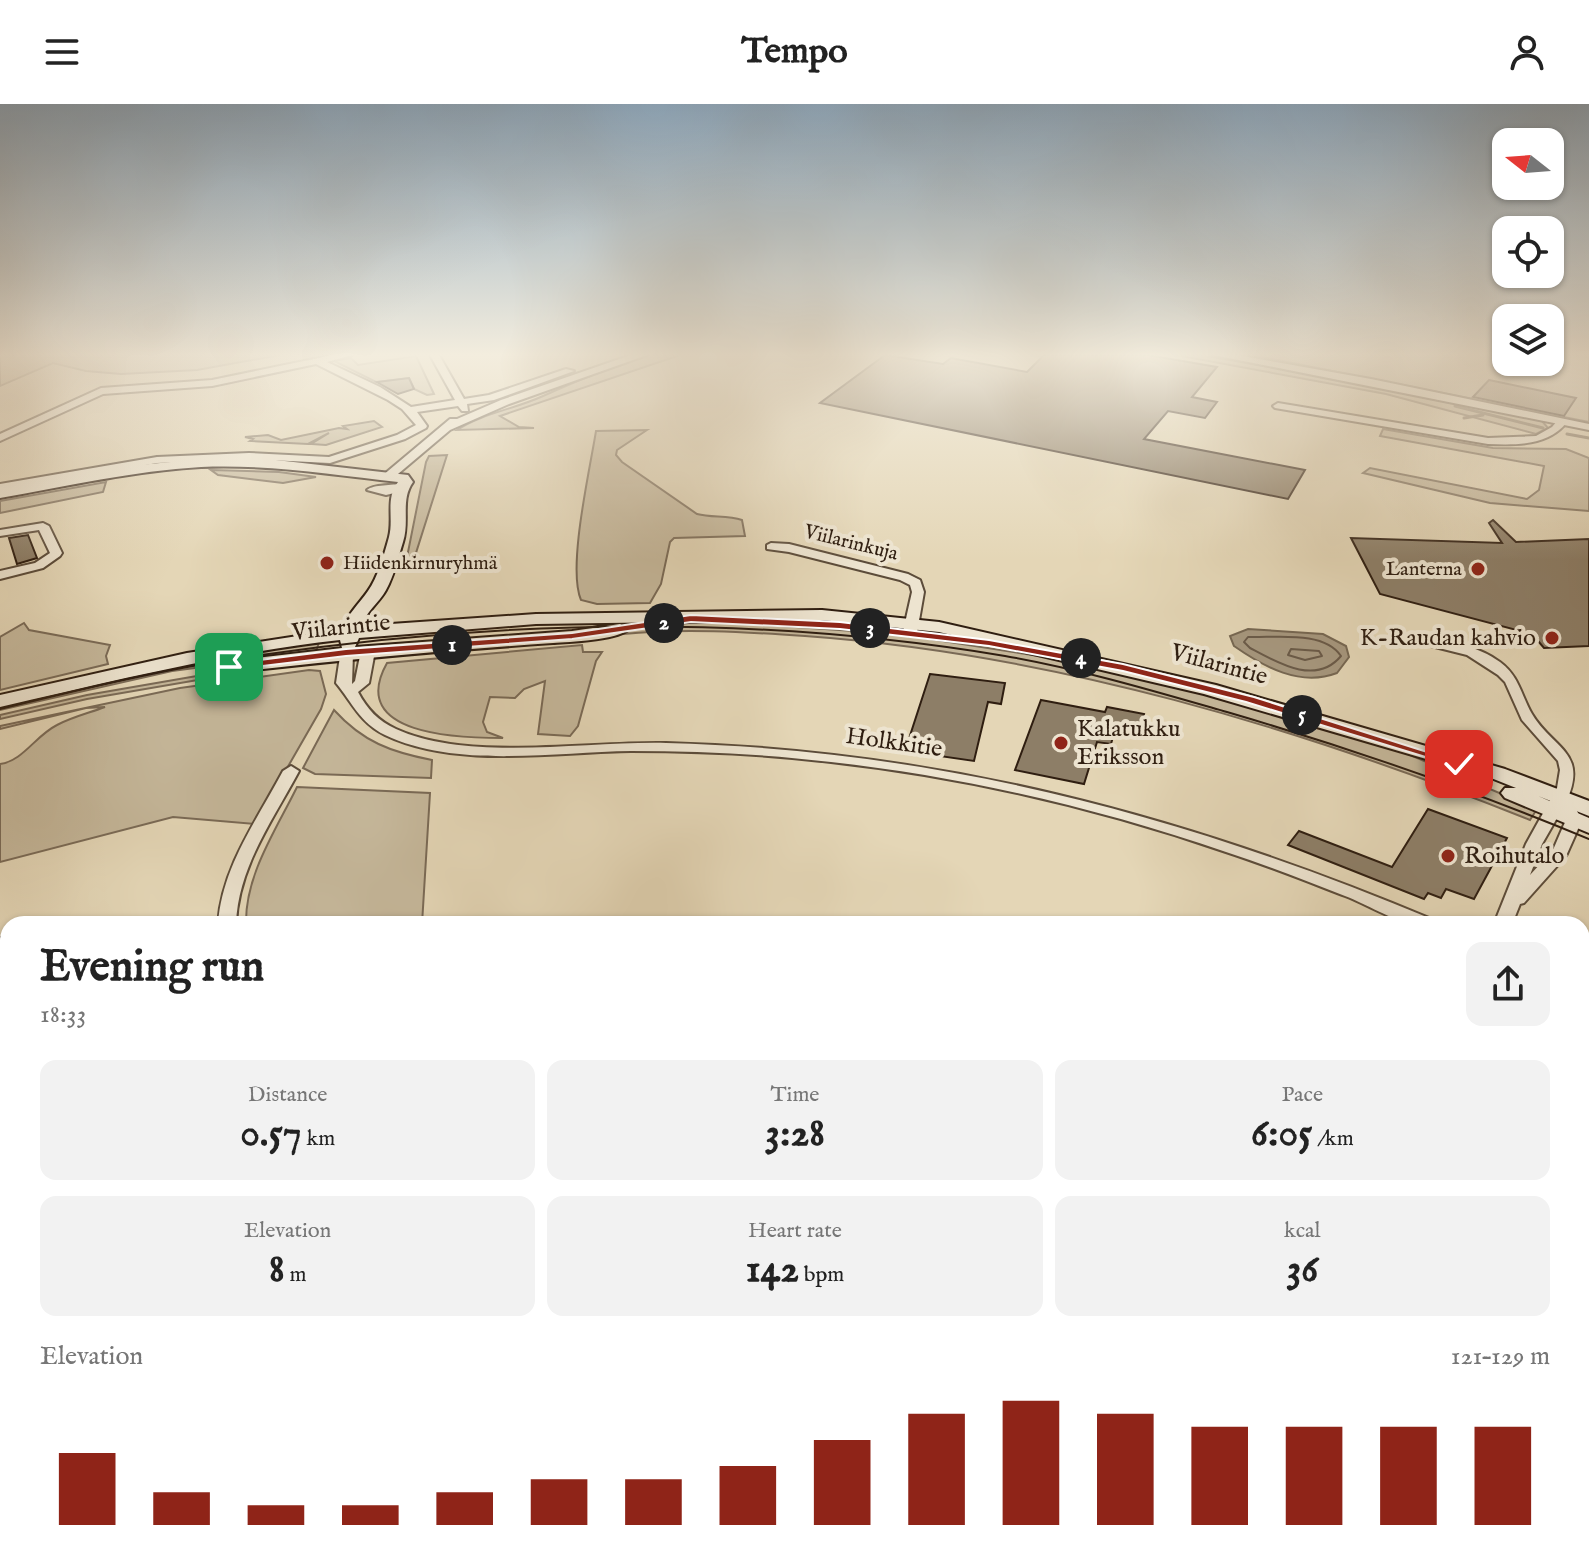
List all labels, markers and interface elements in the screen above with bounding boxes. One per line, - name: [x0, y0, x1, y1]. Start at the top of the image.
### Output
- text: Tempo: [741, 29, 848, 75]
- icon: menu: [40, 30, 84, 74]
- icon: person: [1505, 30, 1549, 74]
- north arrow: [1492, 128, 1564, 200]
- map controls: [1492, 128, 1564, 376]
- button: locate: [1492, 216, 1564, 288]
- button: layers: [1492, 304, 1564, 376]
- street label: Viilarinkuja: [801, 519, 901, 567]
- place label: Hiidenkirnuryhmä: [343, 551, 498, 576]
- marker: Hiidenkirnuryhmä: [318, 554, 336, 572]
- place label: Lanterna: [1386, 557, 1462, 582]
- marker: Lanterna: [1469, 560, 1487, 578]
- pin: 2: [644, 603, 684, 643]
- street label: Viilarintie: [289, 607, 392, 649]
- pin: 3: [850, 608, 890, 648]
- text: 2: [659, 609, 669, 637]
- text: 3: [866, 614, 874, 642]
- place label: K-Raudan kahvio: [1360, 623, 1536, 654]
- pin: 1: [432, 625, 472, 665]
- marker: K-Raudan kahvio: [1543, 629, 1561, 647]
- text: 1: [448, 631, 456, 659]
- pin: [195, 633, 263, 701]
- street label: Viilarintie: [1166, 637, 1271, 693]
- pin: 4: [1061, 638, 1101, 678]
- text: 4: [1076, 644, 1086, 672]
- icon: arrive: [207, 645, 251, 689]
- pin: 5: [1282, 695, 1322, 735]
- text: 5: [1298, 701, 1306, 729]
- place label: Kalatukku Eriksson: [1077, 714, 1181, 773]
- street label: Holkkitie: [844, 721, 944, 765]
- pin: [1425, 730, 1493, 798]
- marker: Kalatukku Eriksson: [1052, 734, 1070, 752]
- icon: check: [1437, 742, 1481, 786]
- place label: Roihutalo: [1464, 841, 1565, 872]
- marker: Roihutalo: [1439, 847, 1457, 865]
- text: Evening run: [40, 940, 264, 996]
- button: share: [1466, 942, 1550, 1026]
- text: 18:33: [40, 998, 86, 1031]
- text: Distance: [248, 1081, 327, 1109]
- text: Time: [771, 1081, 819, 1109]
- text: Pace: [1282, 1081, 1323, 1109]
- text: 0.57: [240, 1109, 302, 1160]
- text: 3:28: [765, 1109, 825, 1160]
- text: 6:05: [1251, 1109, 1313, 1160]
- text: km: [302, 1125, 335, 1153]
- text: /km: [1313, 1125, 1354, 1153]
- text: Elevation: [244, 1217, 331, 1245]
- text: Heart rate: [748, 1217, 842, 1245]
- text: kcal: [1284, 1217, 1321, 1245]
- text: 8: [269, 1245, 285, 1296]
- text: 142: [746, 1245, 799, 1296]
- text: 36: [1286, 1245, 1318, 1296]
- text: m: [285, 1261, 306, 1289]
- text: bpm: [799, 1261, 844, 1289]
- text: Elevation: [40, 1340, 143, 1373]
- text: 121–129 m: [1451, 1340, 1550, 1373]

